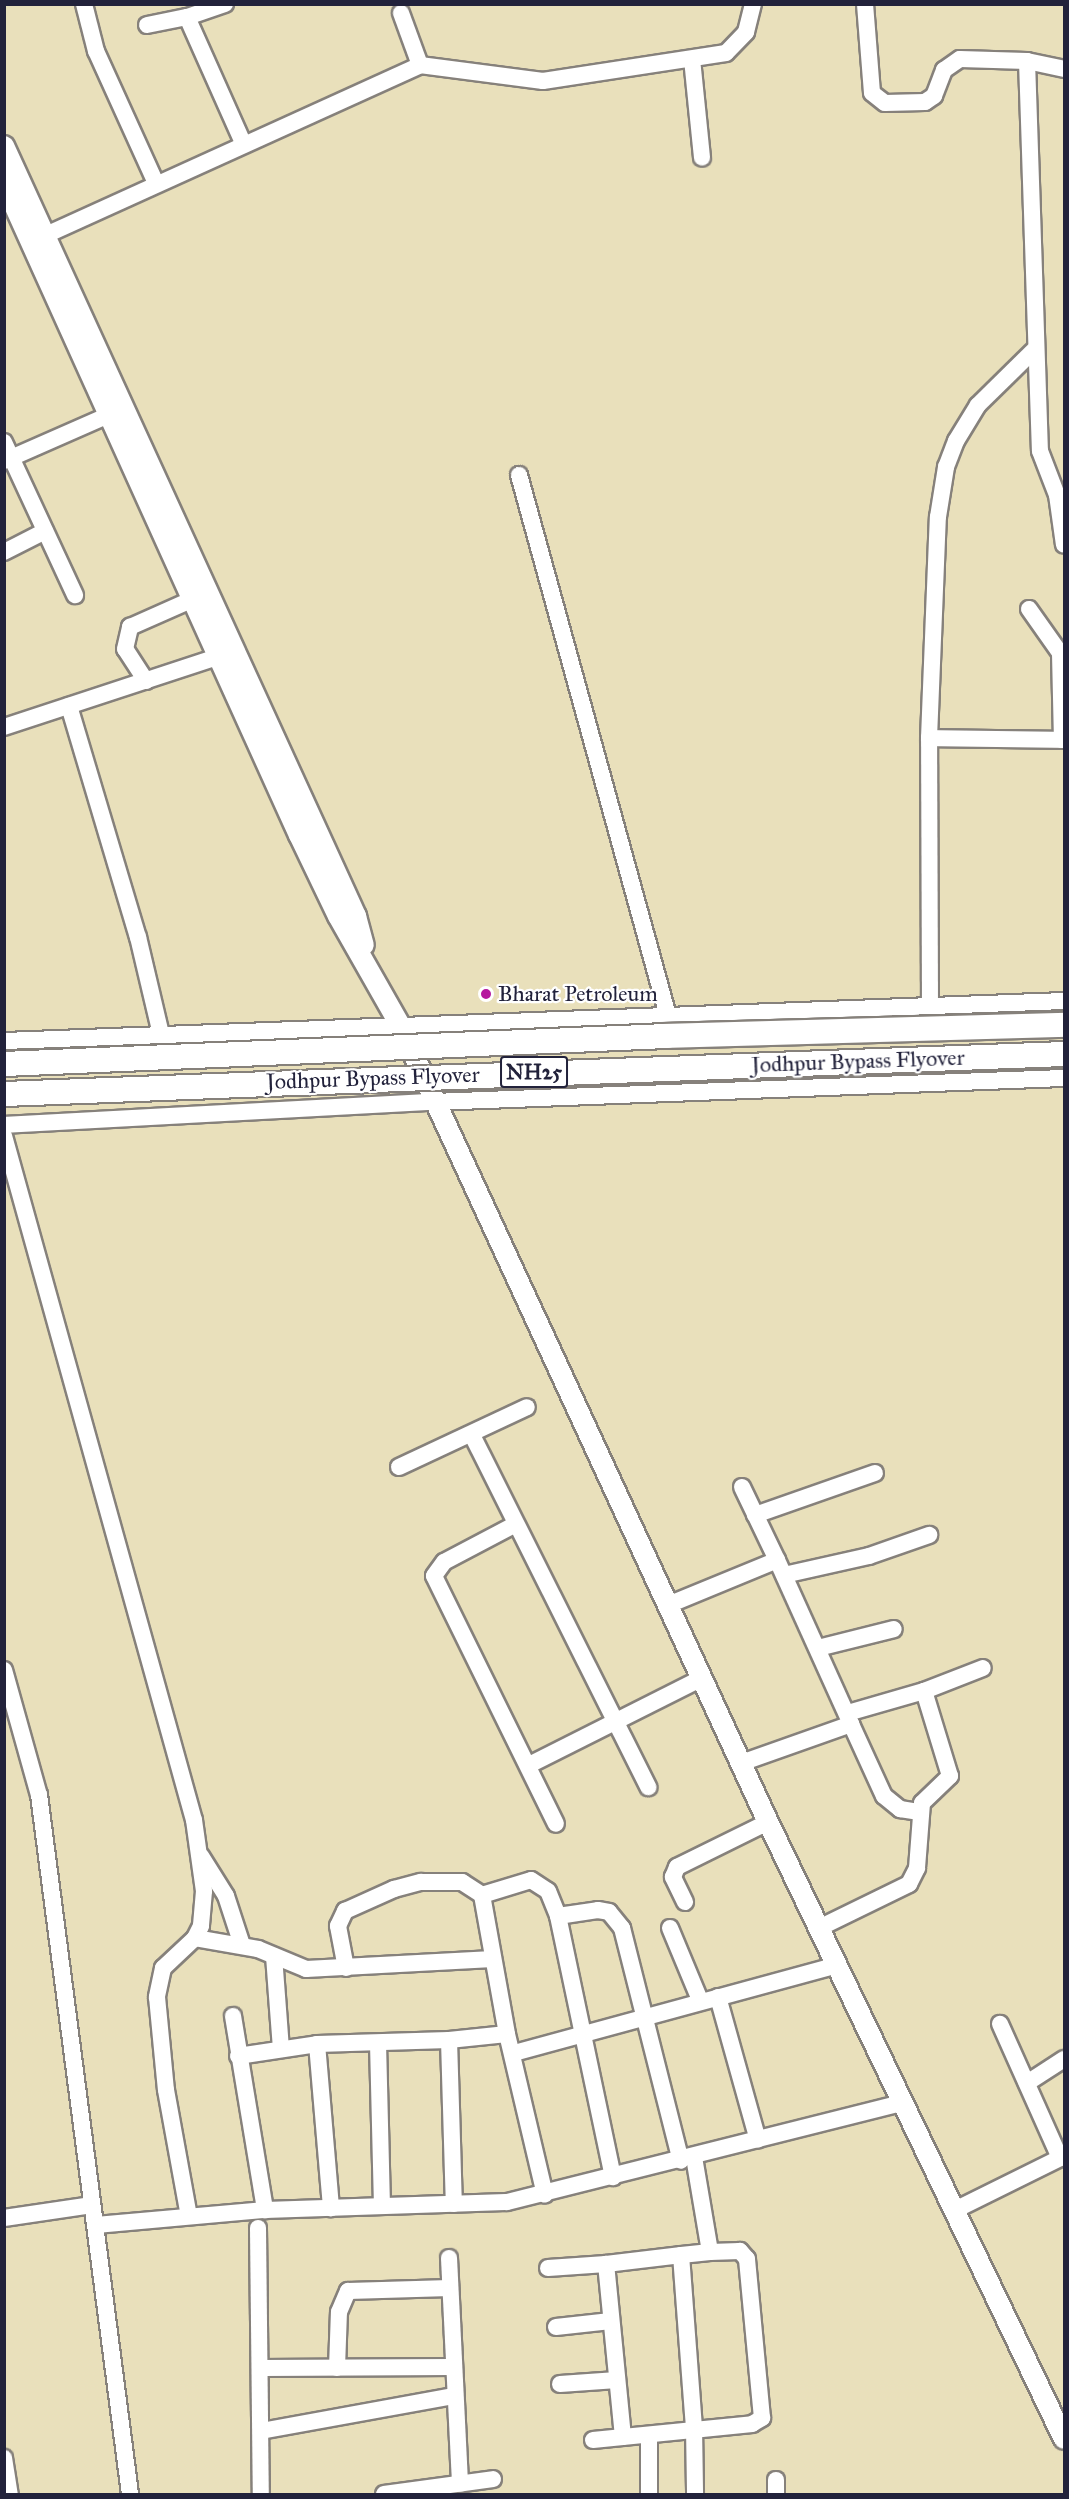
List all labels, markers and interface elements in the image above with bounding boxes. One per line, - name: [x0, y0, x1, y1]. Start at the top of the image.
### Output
- place label: Bharat Petroleum: [498, 981, 658, 1007]
- marker: Bharat Petroleum: [479, 987, 493, 1001]
- street label: Jodhpur Bypass Flyover: [751, 1044, 965, 1078]
- road number: NH25: [500, 1054, 568, 1090]
- street label: Jodhpur Bypass Flyover: [266, 1061, 480, 1095]

